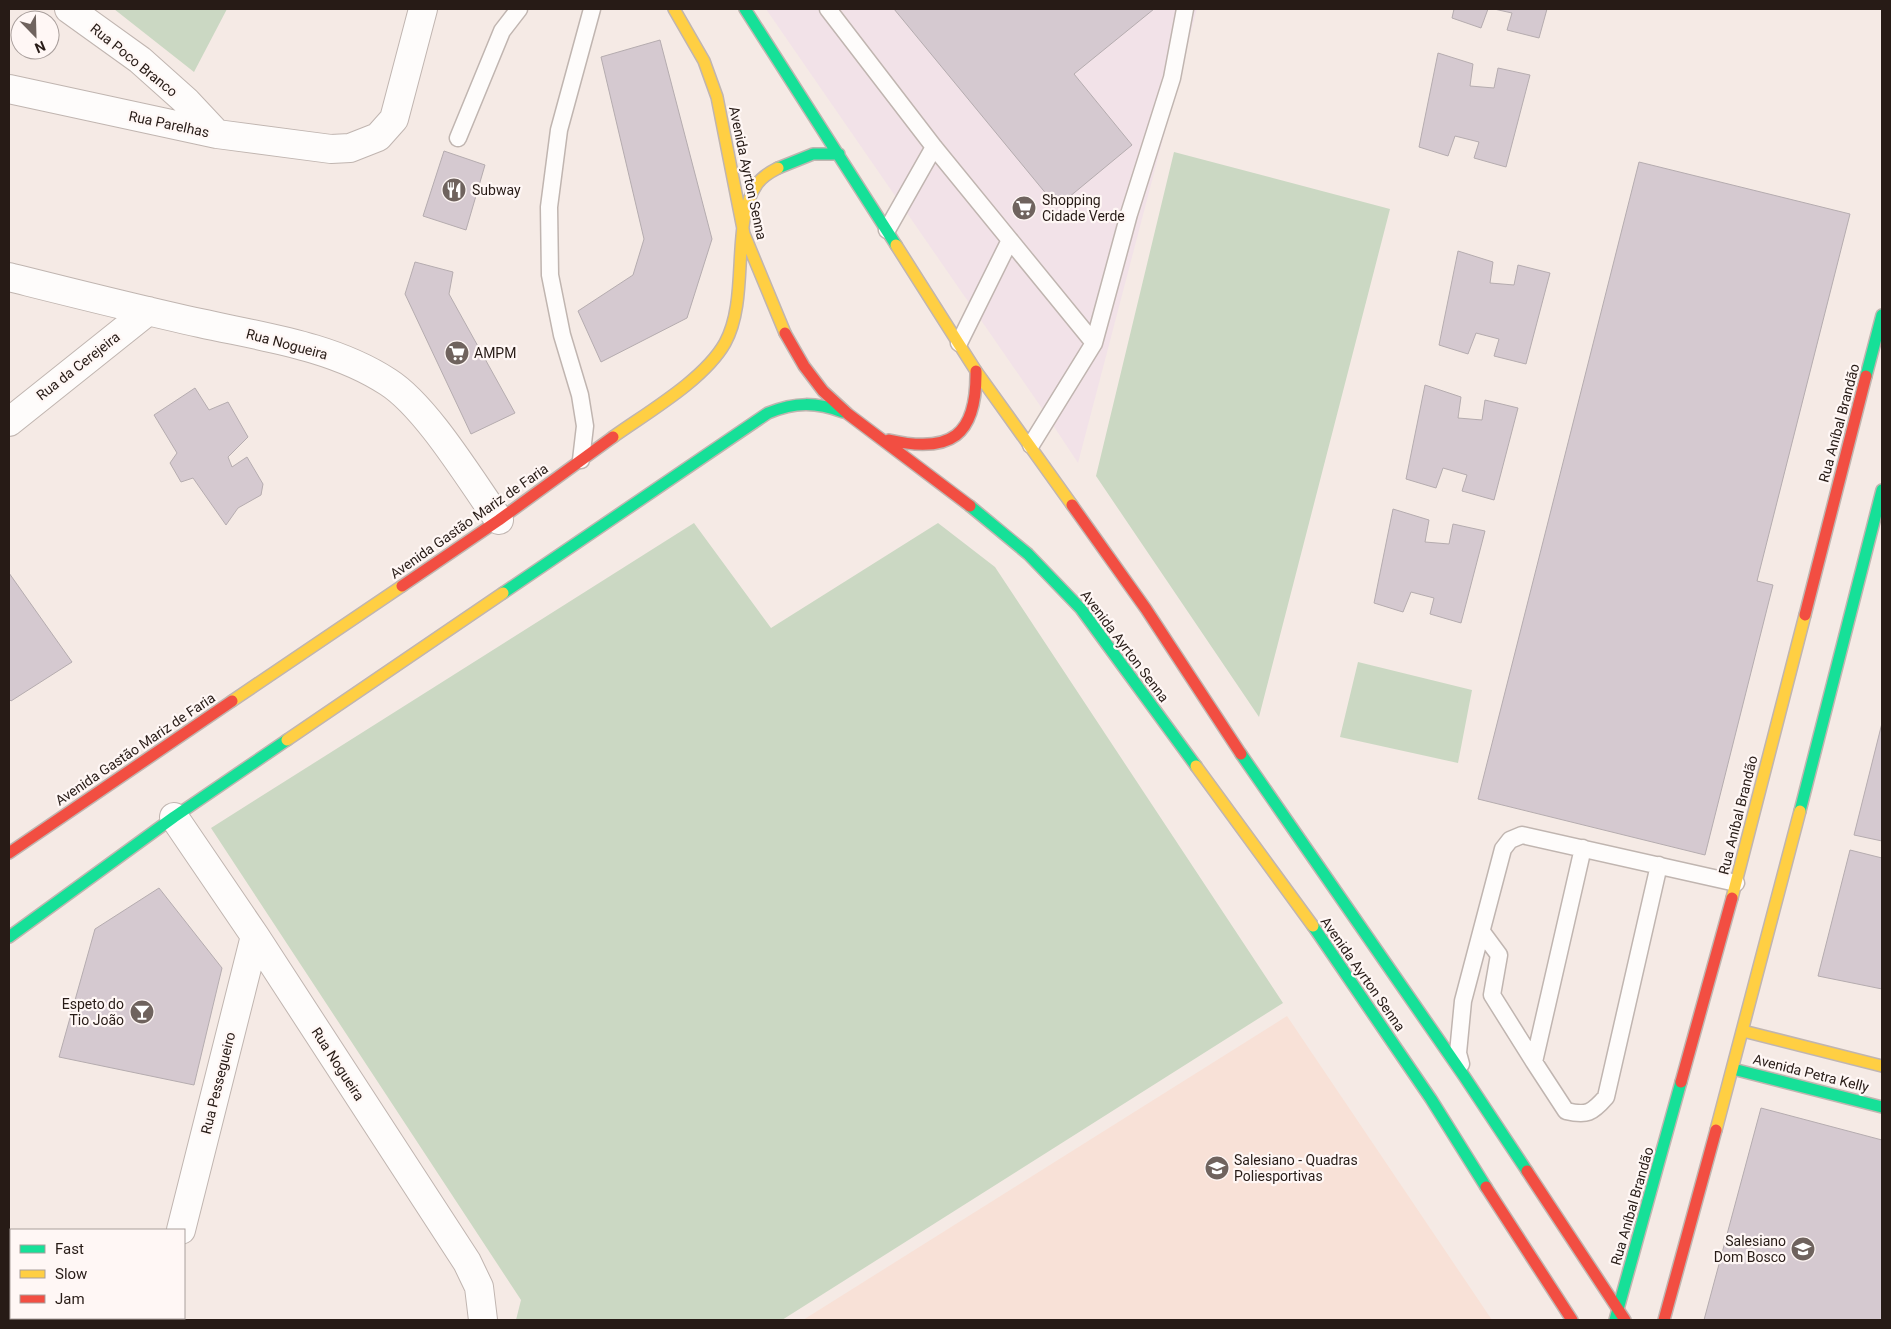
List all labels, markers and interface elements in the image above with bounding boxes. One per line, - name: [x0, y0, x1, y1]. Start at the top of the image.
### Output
- north arrow: [10, 10, 60, 60]
- street label: Rua Poco Branco: [87, 20, 181, 100]
- text: N: [32, 38, 48, 56]
- street label: Avenida Ayrton Senna: [726, 105, 770, 241]
- street label: Rua Parelhas: [127, 108, 211, 140]
- restaurant icon: Subway: [441, 177, 467, 203]
- place label: Subway: [472, 182, 521, 198]
- place label: Shopping Cidade Verde: [1042, 192, 1125, 224]
- supermarket icon: Shopping Cidade Verde: [1011, 195, 1037, 221]
- street label: Rua Nogueira: [244, 325, 330, 363]
- street label: Rua da Cerejeira: [33, 329, 123, 403]
- supermarket icon: AMPM: [444, 340, 470, 366]
- place label: AMPM: [474, 345, 516, 361]
- street label: Rua Aníbal Brandão: [1815, 362, 1863, 484]
- street label: Avenida Gastão Mariz de Faria: [387, 460, 551, 582]
- street label: Avenida Ayrton Senna: [1078, 587, 1172, 705]
- street label: Avenida Gastão Mariz de Faria: [52, 689, 218, 809]
- street label: Rua Aníbal Brandão: [1715, 754, 1761, 876]
- street label: Avenida Ayrton Senna: [1317, 914, 1409, 1034]
- place label: Espeto do Tio João: [62, 996, 124, 1028]
- bar icon: Espeto do Tio João: [129, 999, 155, 1025]
- street label: Rua Nogueira: [308, 1024, 368, 1104]
- street label: Rua Pessegueiro: [198, 1030, 238, 1136]
- street label: Avenida Petra Kelly: [1751, 1051, 1871, 1095]
- street label: Rua Aníbal Brandão: [1607, 1145, 1657, 1267]
- place label: Salesiano - Quadras Poliesportivas: [1234, 1152, 1358, 1184]
- school or university icon: Salesiano - Quadras Poliesportivas: [1204, 1155, 1230, 1181]
- legend: [10, 1229, 185, 1319]
- place label: Salesiano Dom Bosco: [1714, 1233, 1786, 1265]
- school or university icon: Salesiano Dom Bosco: [1790, 1236, 1816, 1262]
- text: Fast: [55, 1240, 84, 1258]
- text: Slow: [55, 1265, 87, 1283]
- text: Jam: [55, 1290, 85, 1308]

